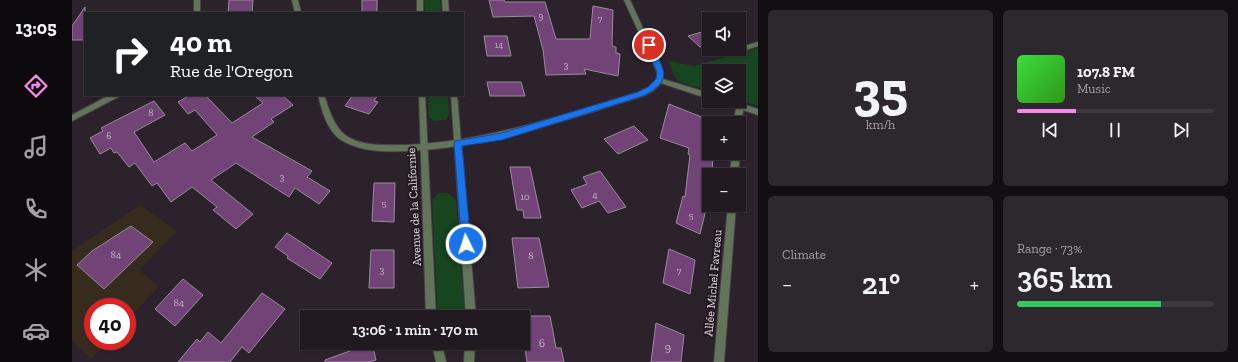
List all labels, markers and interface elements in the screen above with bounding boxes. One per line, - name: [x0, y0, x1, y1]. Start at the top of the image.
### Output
- house number: 9: [539, 11, 544, 21]
- map controls: [702, 12, 746, 212]
- button: sound: [702, 12, 746, 56]
- house number: 7: [598, 14, 603, 24]
- text: 13:05: [15, 17, 57, 39]
- text: 40 m: [170, 26, 232, 59]
- icon: right: [104, 28, 156, 80]
- pin: [632, 28, 666, 62]
- icon: arrive: [638, 34, 660, 56]
- house number: 14: [495, 40, 503, 50]
- house number: 3: [564, 59, 569, 71]
- text: Rue de l'Oregon: [170, 60, 293, 82]
- text: 35: [853, 60, 908, 122]
- text: 107.8 FM: [1077, 63, 1135, 81]
- button: layers: [702, 64, 746, 108]
- icon: directions: [22, 72, 50, 100]
- text: Music: [1077, 81, 1111, 96]
- house number: 8: [148, 107, 154, 119]
- button: +: [702, 116, 746, 160]
- text: km/h: [866, 117, 895, 132]
- icon: previous: [1039, 119, 1061, 141]
- icon: pause: [1104, 119, 1126, 141]
- icon: next: [1170, 119, 1192, 141]
- house number: 6: [106, 130, 112, 142]
- icon: music: [22, 133, 50, 161]
- street label: Avenue de la Californie: [404, 147, 424, 266]
- button: −: [702, 168, 746, 212]
- house number: 3: [280, 171, 285, 183]
- house number: 4: [592, 189, 598, 201]
- house number: 10: [520, 191, 530, 203]
- icon: phone: [22, 195, 50, 223]
- house number: 5: [381, 198, 387, 210]
- house number: 5: [688, 210, 694, 222]
- position arrow: [445, 223, 487, 265]
- street label: Allée Michel Favreau: [701, 229, 725, 337]
- text: Range · 73%: [1017, 241, 1082, 256]
- text: Climate: [782, 247, 826, 262]
- house number: 84: [111, 249, 122, 261]
- house number: 8: [528, 250, 534, 262]
- icon: climate: [22, 256, 50, 284]
- text: 365 km: [1017, 260, 1112, 296]
- house number: 3: [380, 264, 385, 276]
- house number: 7: [677, 265, 682, 277]
- text: 21°: [862, 266, 900, 302]
- text: −: [782, 271, 792, 298]
- text: +: [970, 271, 979, 298]
- house number: 84: [174, 297, 185, 309]
- speed limit sign: 40: [84, 298, 136, 350]
- icon: car: [22, 317, 50, 345]
- text: 13:06 · 1 min · 170 m: [352, 321, 478, 339]
- house number: 6: [539, 336, 545, 350]
- house number: 9: [665, 340, 671, 354]

